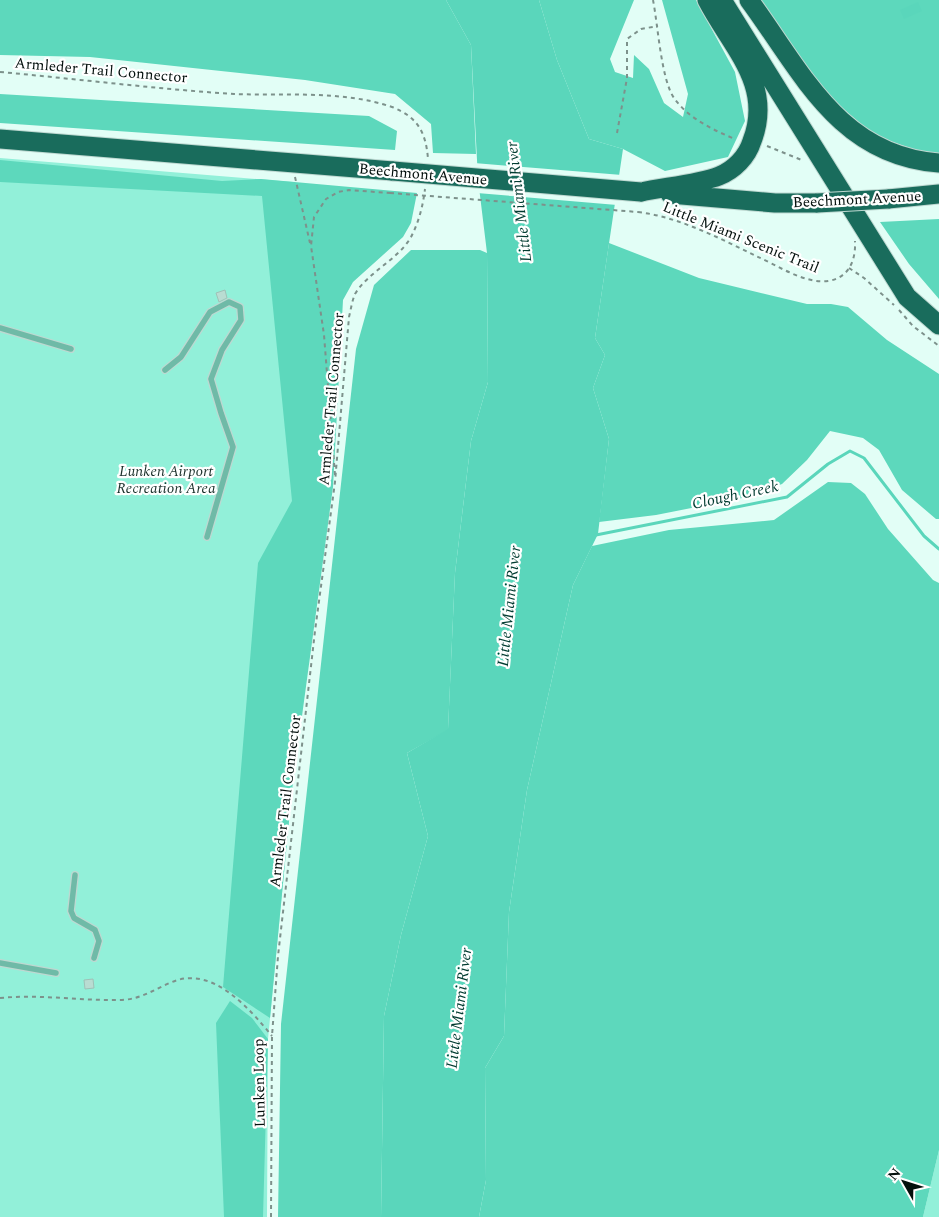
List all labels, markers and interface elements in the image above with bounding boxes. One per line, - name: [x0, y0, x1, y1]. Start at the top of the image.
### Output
- street label: Armleder Trail Connector: [14, 51, 188, 90]
- water label: Little Miami River: [500, 140, 538, 264]
- street label: Beechmont Avenue: [358, 157, 488, 192]
- street label: Beechmont Avenue: [792, 185, 922, 214]
- street label: Little Miami Scenic Trail: [659, 196, 823, 279]
- street label: Armleder Trail Connector: [312, 312, 351, 486]
- park label: Lunken Airport Recreation Area: [116, 460, 216, 500]
- water label: Clough Creek: [690, 474, 781, 516]
- water label: Little Miami River: [491, 544, 527, 668]
- street label: Armleder Trail Connector: [264, 714, 307, 888]
- water label: Little Miami River: [440, 946, 478, 1070]
- street label: Lunken Loop: [247, 1038, 272, 1128]
- north arrow: [879, 1157, 929, 1207]
- text: N: [883, 1163, 906, 1185]

